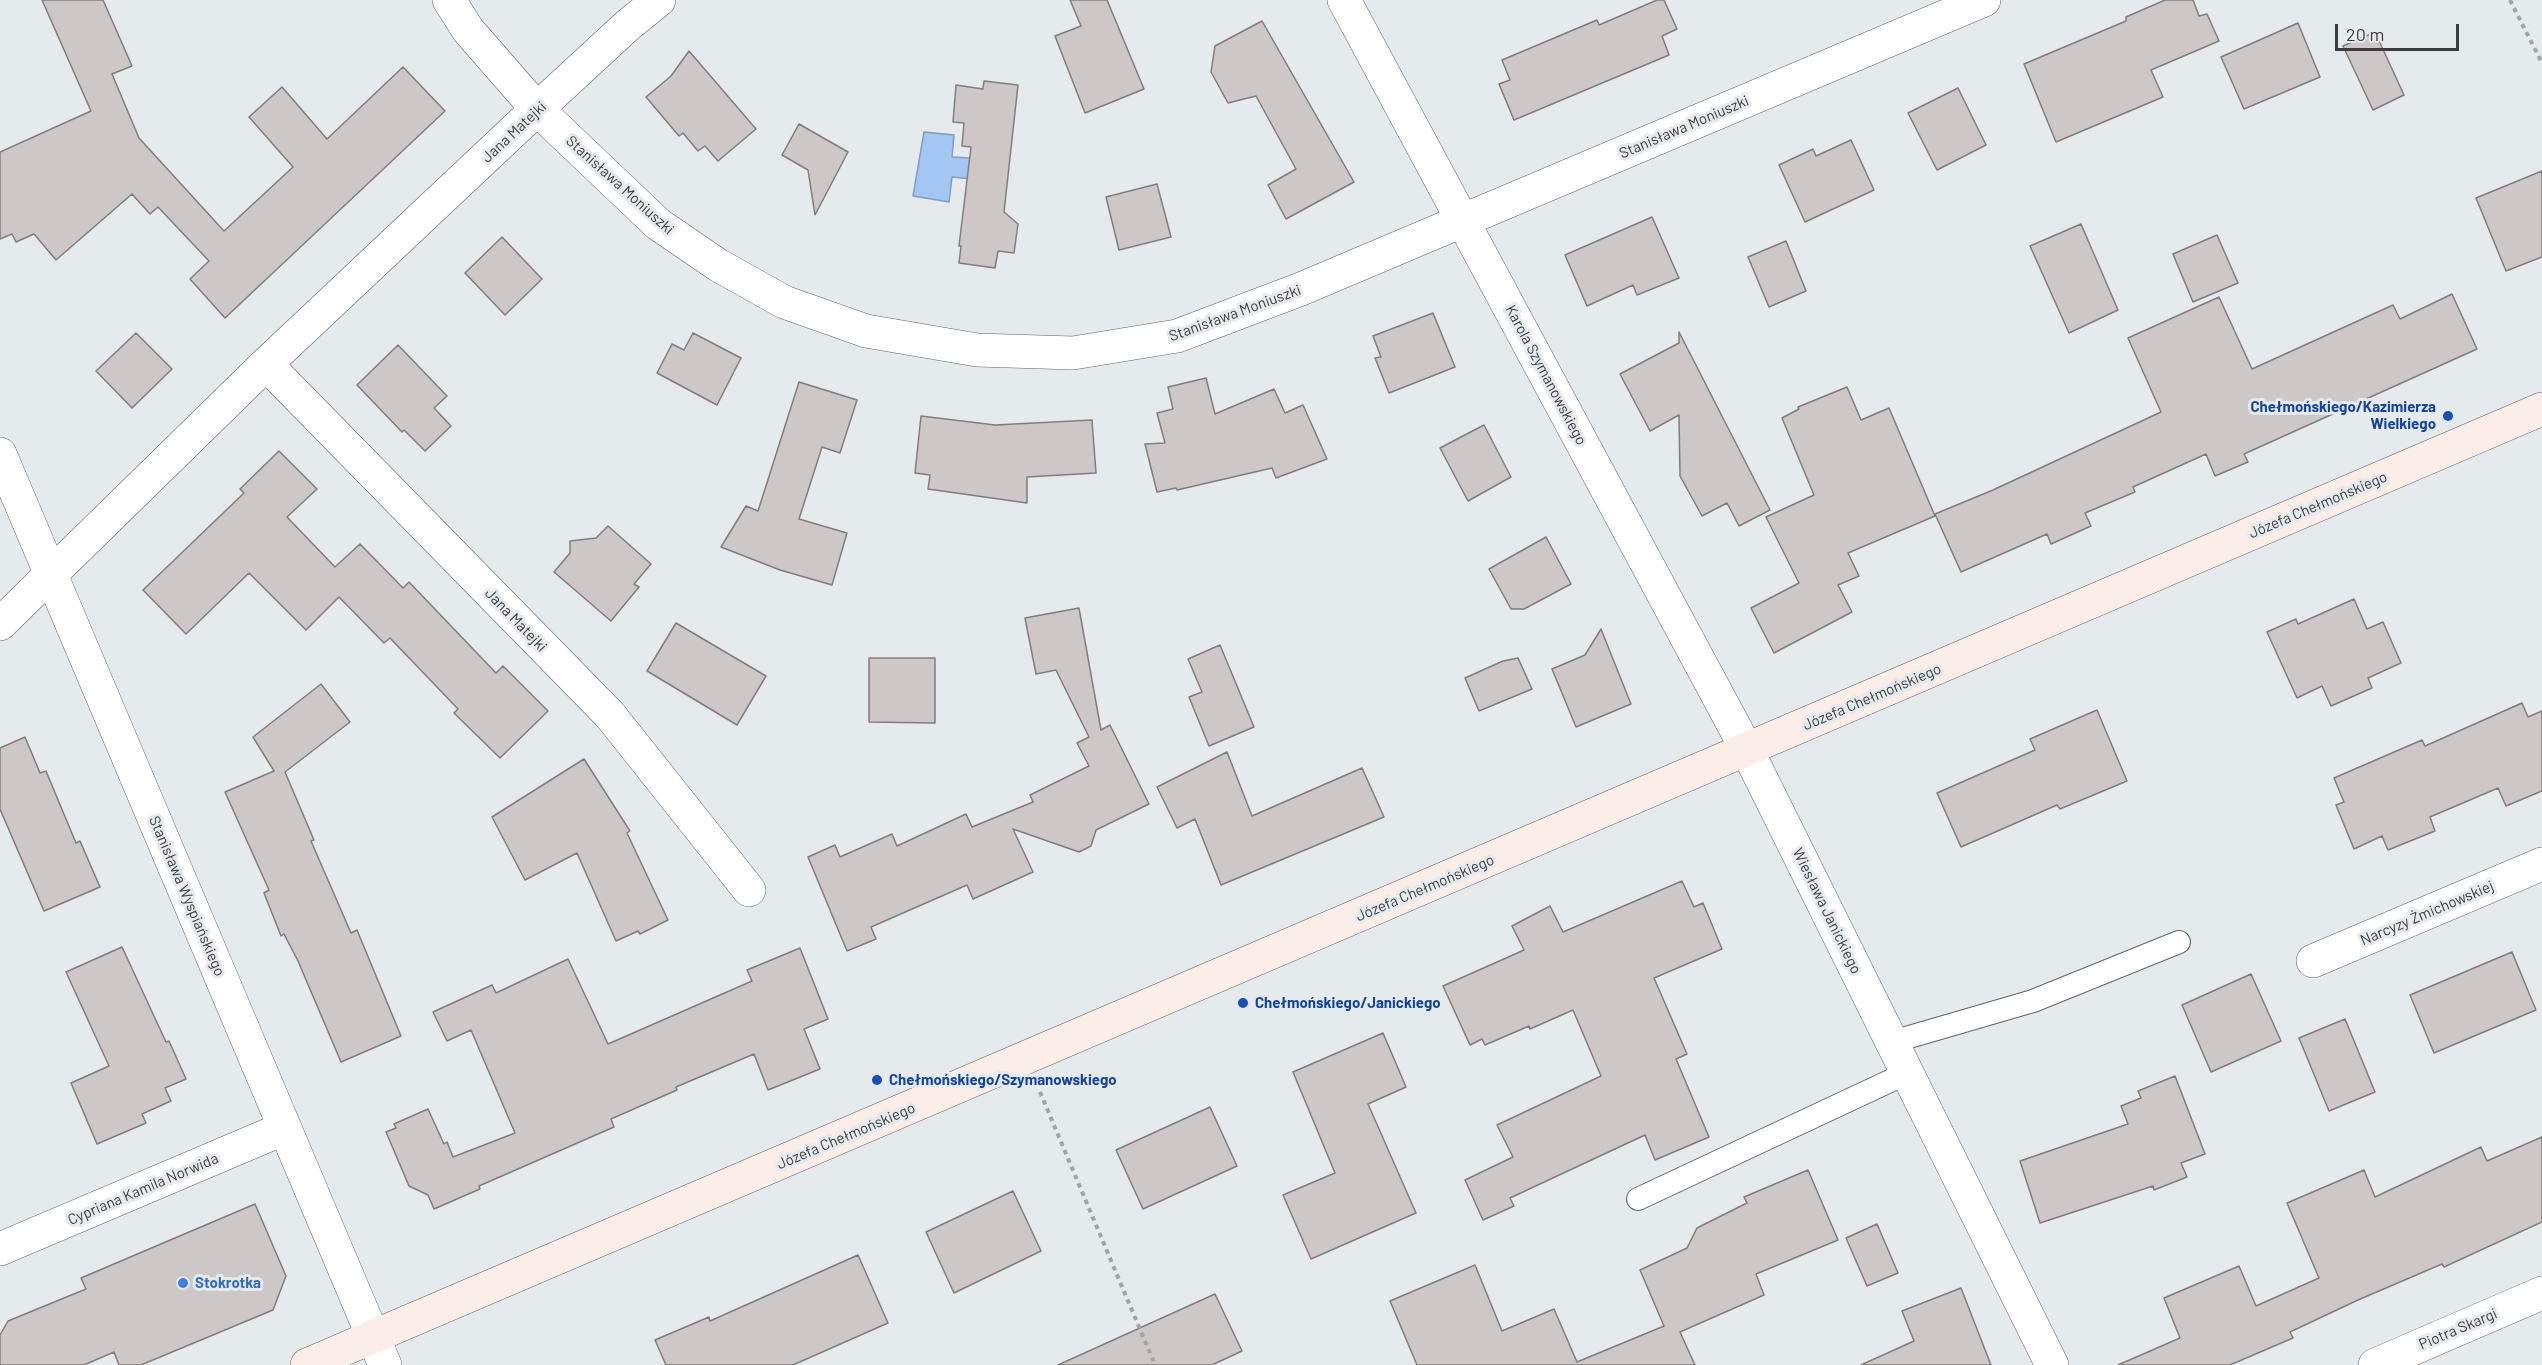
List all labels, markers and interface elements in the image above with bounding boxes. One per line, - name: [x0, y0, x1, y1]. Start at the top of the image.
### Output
- scale bar: [2338, 12, 2462, 50]
- text: 20 m: [2346, 23, 2384, 45]
- street label: Stanisława Moniuszki: [1616, 92, 1752, 162]
- street label: Jana Matejki: [478, 98, 550, 166]
- street label: Stanisława Moniuszki: [562, 132, 678, 238]
- street label: Stanisława Moniuszki: [1167, 281, 1303, 345]
- street label: Karola Szymanowskiego: [1501, 302, 1591, 448]
- place label: Chełmońskiego/Kazimierza Wielkiego: [2250, 398, 2436, 433]
- marker: Chełmońskiego/Kazimierza Wielkiego: [2441, 409, 2455, 423]
- street label: Józefa Chełmońskiego: [2246, 468, 2390, 542]
- street label: Jana Matejki: [481, 584, 551, 656]
- street label: Józefa Chełmońskiego: [1800, 660, 1944, 734]
- street label: Stanisława Wyspiańskiego: [145, 813, 229, 979]
- street label: Wiesława Janickiego: [1789, 845, 1865, 977]
- street label: Józefa Chełmońskiego: [1353, 851, 1497, 925]
- street label: Narcyzy Żmichowskiej: [2358, 877, 2496, 949]
- place label: Chełmońskiego/Janickiego: [1255, 994, 1441, 1012]
- marker: Chełmońskiego/Janickiego: [1236, 996, 1250, 1010]
- place label: Chełmońskiego/Szymanowskiego: [889, 1071, 1117, 1089]
- marker: Chełmońskiego/Szymanowskiego: [870, 1073, 884, 1087]
- street label: Józefa Chełmońskiego: [774, 1099, 918, 1173]
- street label: Cypriana Kamila Norwida: [65, 1149, 221, 1229]
- place label: Stokrotka: [195, 1274, 261, 1292]
- marker: Stokrotka: [176, 1276, 190, 1290]
- street label: Piotra Skargi: [2416, 1304, 2500, 1354]

